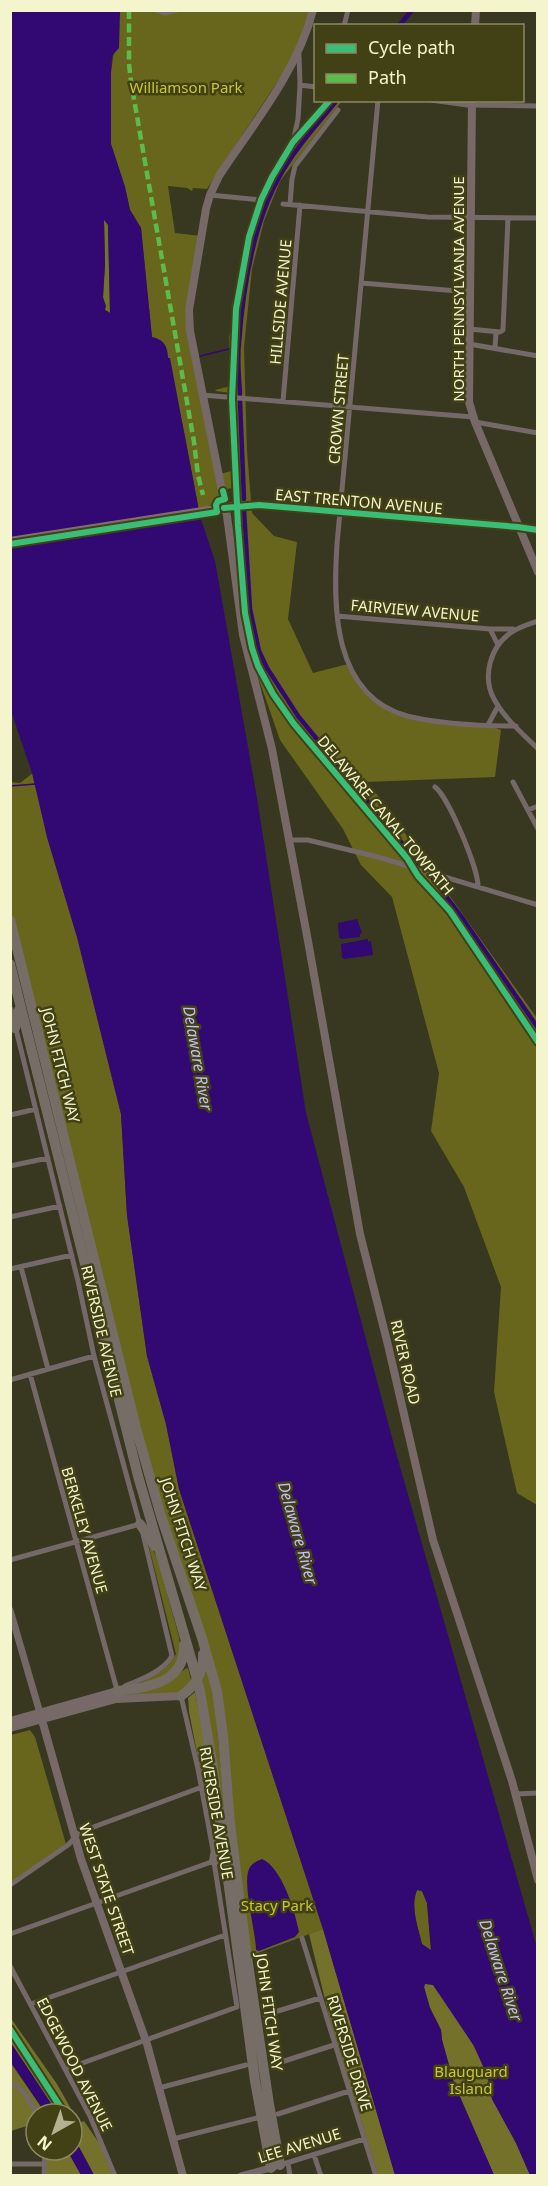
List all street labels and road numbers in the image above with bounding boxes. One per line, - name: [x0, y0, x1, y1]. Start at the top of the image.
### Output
- street label: NORTH PENNSYLVANIA AVENUE: [448, 176, 468, 402]
- street label: HILLSIDE AVENUE: [265, 239, 295, 365]
- street label: CROWN STREET: [323, 352, 353, 465]
- street label: EAST TRENTON AVENUE: [274, 484, 444, 518]
- street label: FAIRVIEW AVENUE: [350, 594, 480, 626]
- street label: DELAWARE CANAL TOWPATH: [313, 731, 459, 899]
- street label: JOHN FITCH WAY: [37, 1003, 85, 1125]
- street label: RIVERSIDE AVENUE: [77, 1263, 127, 1399]
- street label: RIVER ROAD: [387, 1318, 425, 1406]
- street label: BERKELEY AVENUE: [57, 1464, 113, 1596]
- street label: JOHN FITCH WAY: [156, 1473, 212, 1594]
- street label: RIVERSIDE AVENUE: [195, 1745, 239, 1881]
- street label: WEST STATE STREET: [75, 1820, 139, 1958]
- street label: JOHN FITCH WAY: [252, 1950, 288, 2072]
- street label: RIVERSIDE DRIVE: [323, 1993, 377, 2113]
- street label: EDGEWOOD AVENUE: [33, 1994, 117, 2134]
- street label: LEE AVENUE: [255, 2123, 343, 2167]

